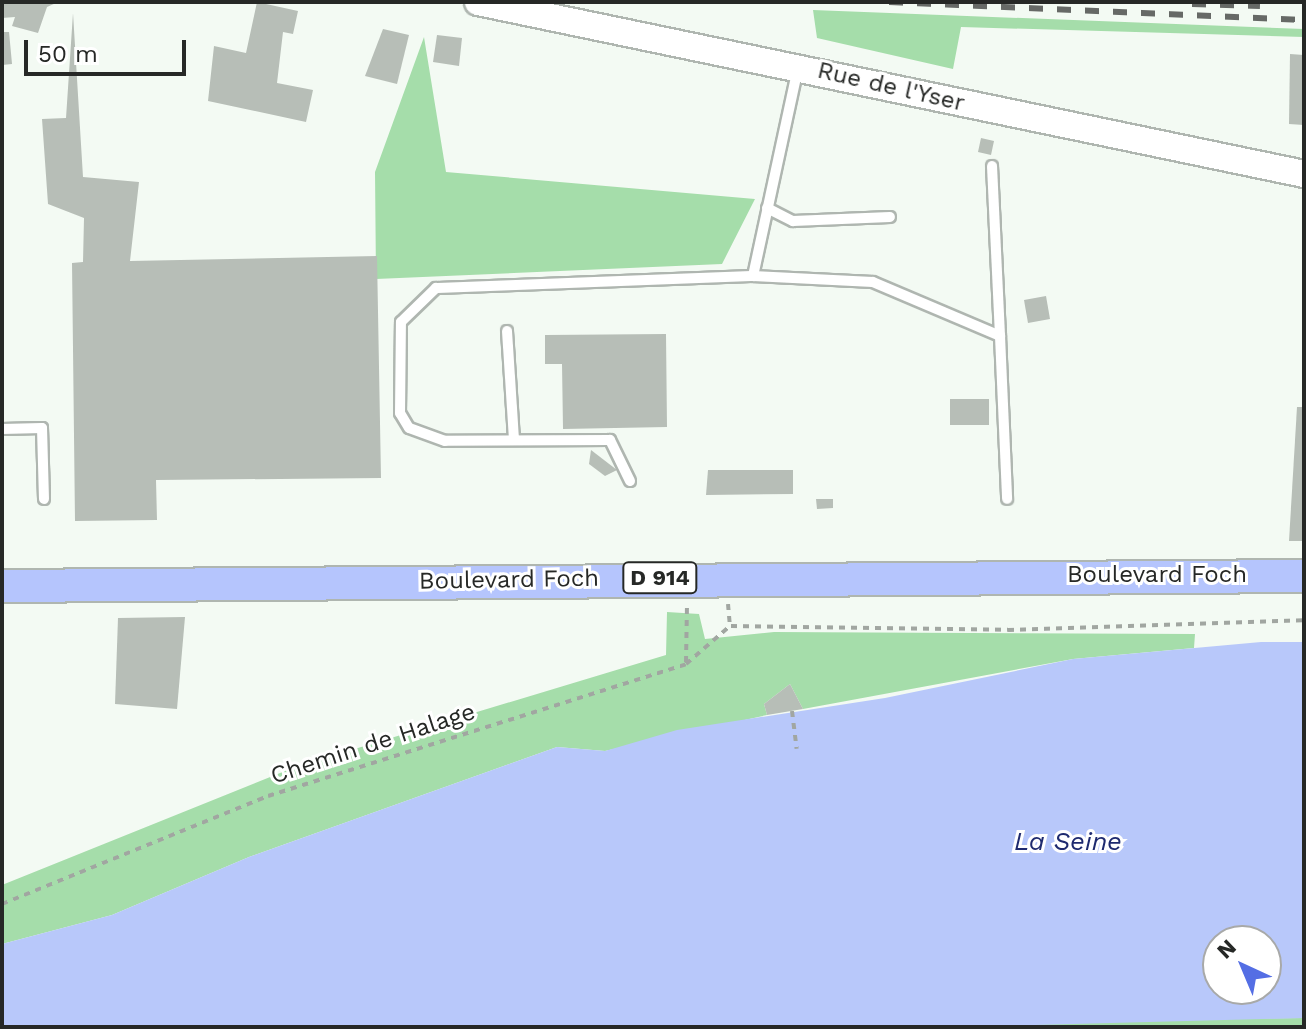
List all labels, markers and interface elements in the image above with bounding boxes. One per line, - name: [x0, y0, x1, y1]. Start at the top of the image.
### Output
- scale bar: [28, 24, 190, 74]
- text: 50 m: [38, 40, 98, 68]
- street label: Rue de l'Yser: [815, 56, 967, 118]
- road number: D 914: [622, 560, 698, 596]
- street label: Boulevard Foch: [1067, 561, 1247, 589]
- street label: Boulevard Foch: [419, 564, 599, 596]
- street label: Chemin de Halage: [267, 697, 479, 791]
- water label: La Seine: [1014, 826, 1122, 858]
- north arrow: [1202, 925, 1282, 1005]
- text: N: [1212, 934, 1241, 963]

